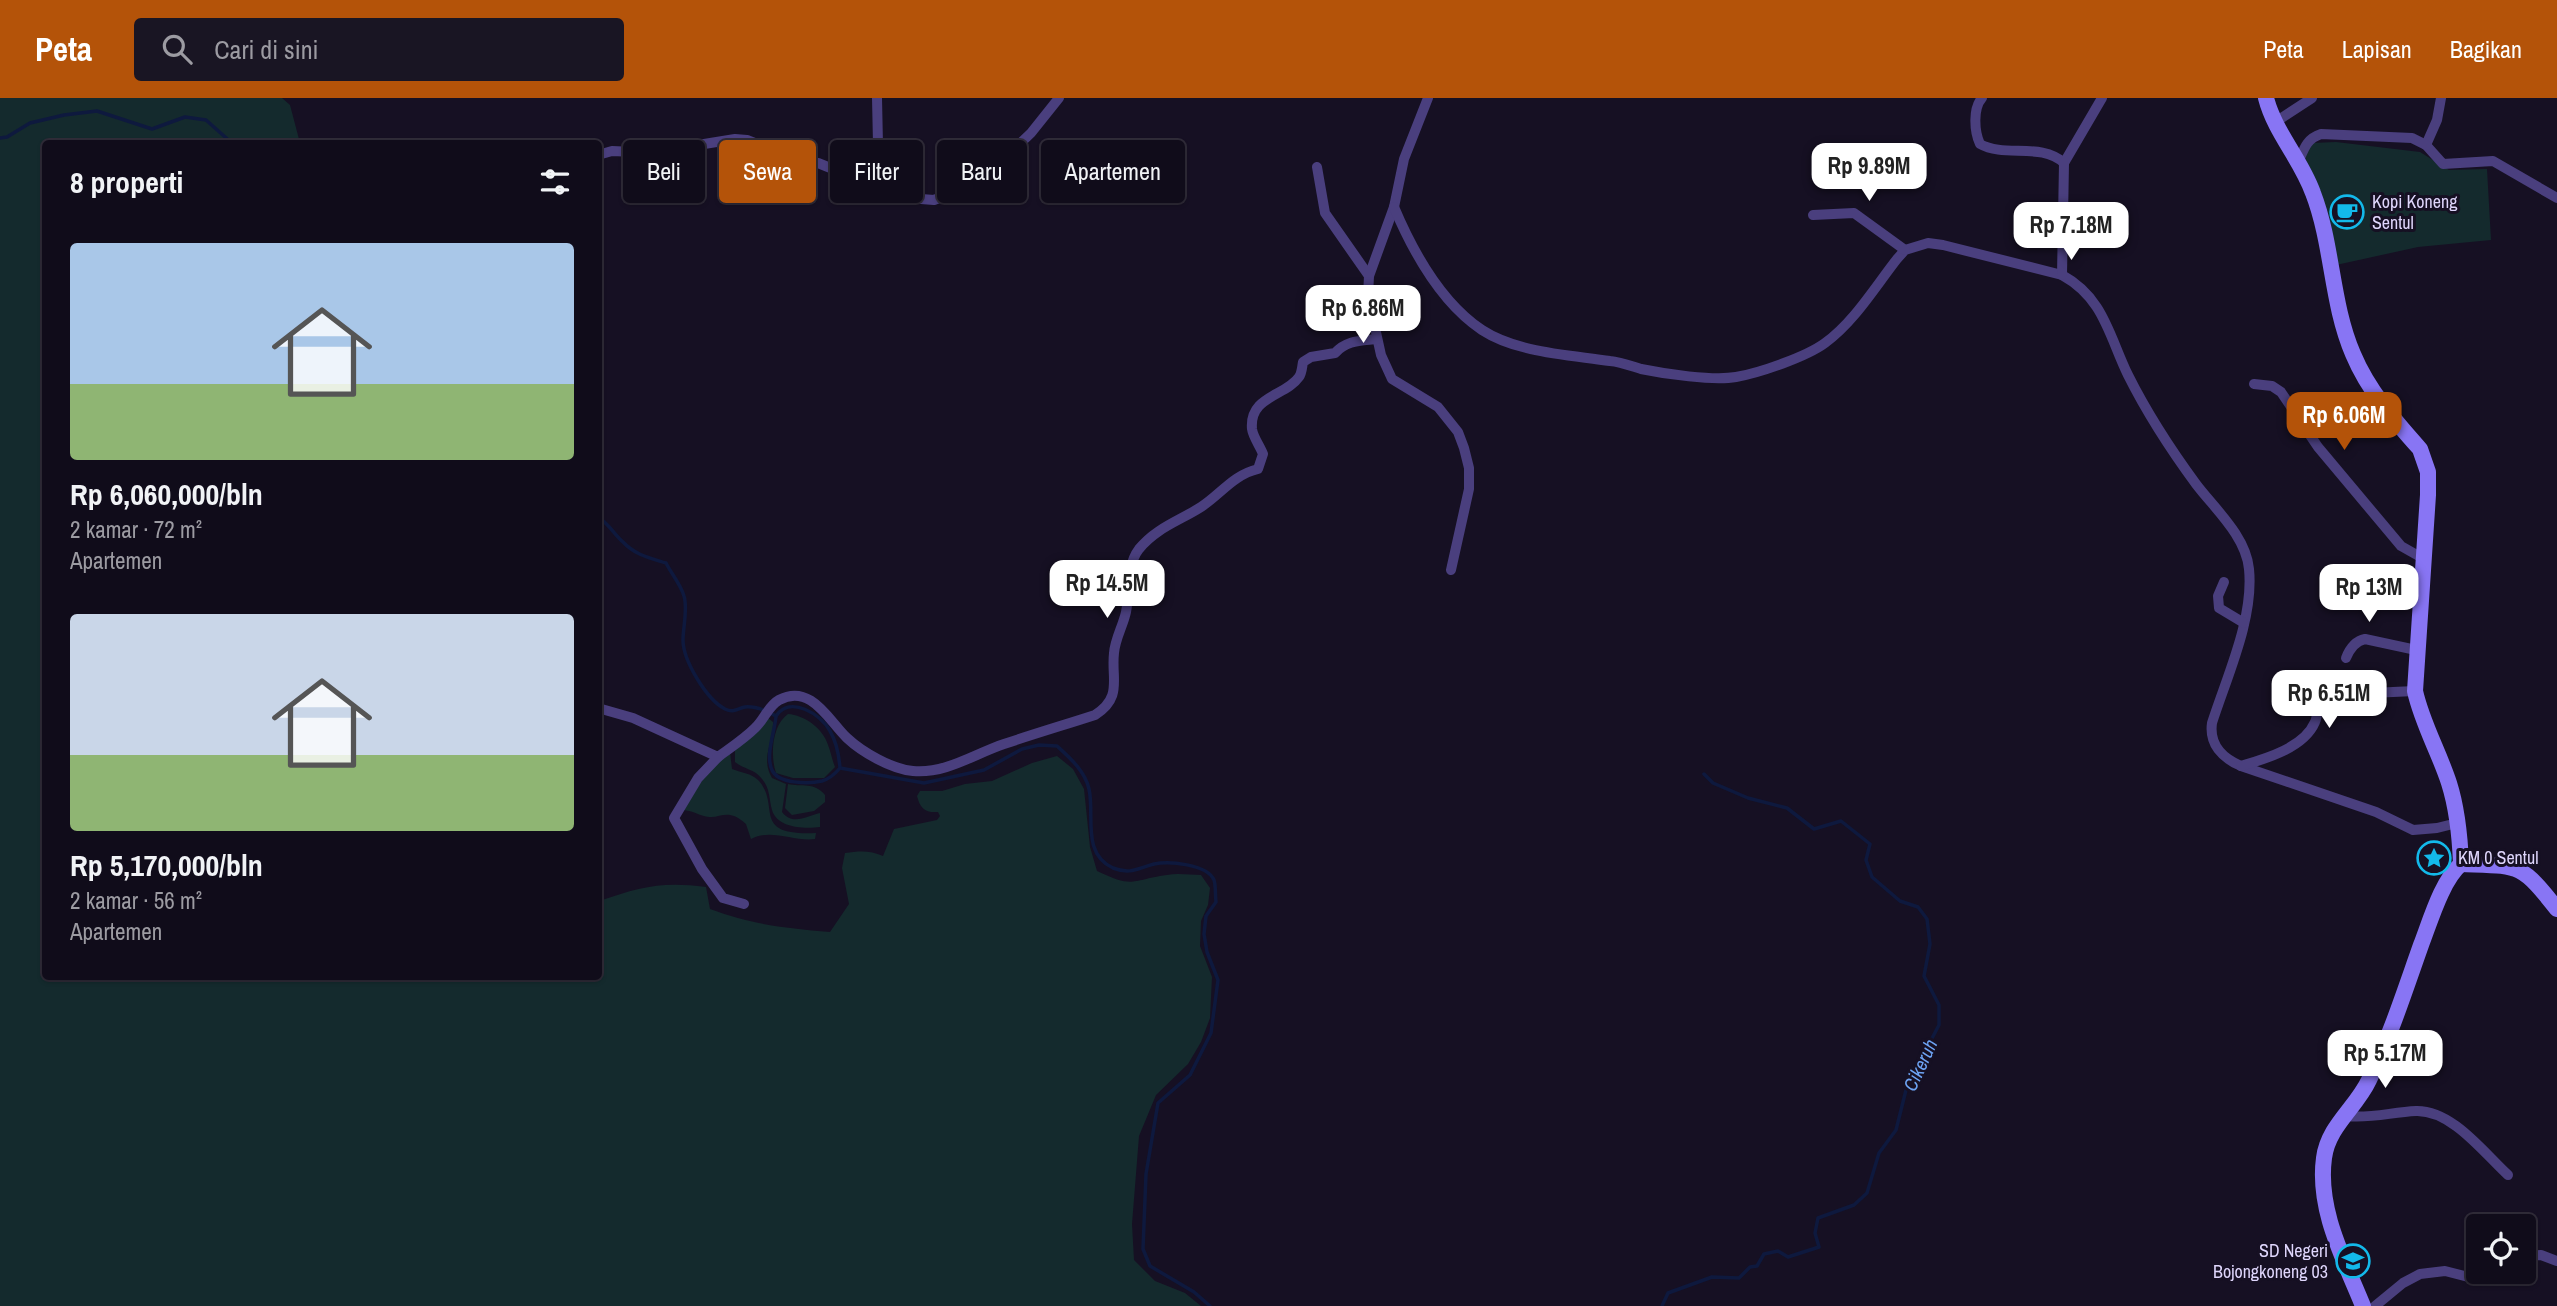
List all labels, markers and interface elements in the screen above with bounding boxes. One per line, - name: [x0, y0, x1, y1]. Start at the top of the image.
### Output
- search box: [134, 18, 624, 81]
- text: Peta: [35, 27, 92, 71]
- icon: search: [158, 30, 196, 68]
- text: Cari di sini: [214, 32, 318, 67]
- text: Peta: [2263, 33, 2304, 65]
- text: Lapisan: [2342, 33, 2412, 65]
- text: Bagikan: [2450, 33, 2522, 65]
- chip: Beli: [623, 140, 705, 203]
- chip: Sewa: [719, 140, 816, 203]
- chip: Filter: [830, 140, 923, 203]
- chip: Baru: [937, 140, 1027, 203]
- chip: Apartemen: [1041, 140, 1185, 203]
- pin: Rp 9.89M: [1797, 144, 1941, 203]
- text: Rp 9.89M: [1828, 150, 1910, 181]
- text: 8 properti: [70, 162, 183, 202]
- icon: filters: [536, 163, 574, 201]
- place label: Kopi Koneng Sentul: [2372, 189, 2458, 235]
- cafe icon: Kopi Koneng Sentul: [2328, 193, 2366, 231]
- pin: Rp 7.18M: [1999, 202, 2143, 262]
- text: Rp 7.18M: [2030, 209, 2112, 240]
- pin: Rp 6.86M: [1291, 286, 1435, 345]
- icon: home: [259, 289, 385, 415]
- text: Rp 6.86M: [1322, 292, 1404, 323]
- pin: Rp 6.06M: [2272, 392, 2416, 452]
- text: Rp 6.06M: [2303, 399, 2385, 430]
- text: Rp 6,060,000/bln: [70, 474, 263, 514]
- text: 2 kamar · 72 m²: [70, 514, 202, 545]
- text: Apartemen: [70, 545, 162, 576]
- pin: Rp 14.5M: [1035, 560, 1179, 620]
- pin: Rp 13M: [2312, 564, 2426, 624]
- text: Rp 14.5M: [1066, 567, 1148, 598]
- text: Rp 13M: [2335, 571, 2403, 602]
- icon: home: [259, 660, 385, 786]
- pin: Rp 6.51M: [2257, 670, 2401, 730]
- text: Rp 6.51M: [2288, 677, 2370, 708]
- place icon: KM 0 Sentul: [2415, 839, 2453, 877]
- text: Rp 5,170,000/bln: [70, 845, 263, 885]
- place label: KM 0 Sentul: [2458, 845, 2538, 870]
- text: 2 kamar · 56 m²: [70, 885, 202, 916]
- text: Apartemen: [70, 916, 162, 947]
- pin: Rp 5.17M: [2313, 1030, 2457, 1090]
- water label: Cikeruh: [1897, 1035, 1943, 1095]
- text: Rp 5.17M: [2344, 1037, 2426, 1068]
- map controls: [2466, 1214, 2536, 1284]
- button: locate: [2466, 1214, 2536, 1284]
- place label: SD Negeri Bojongkoneng 03: [2213, 1238, 2328, 1284]
- school or university icon: SD Negeri Bojongkoneng 03: [2334, 1242, 2372, 1280]

